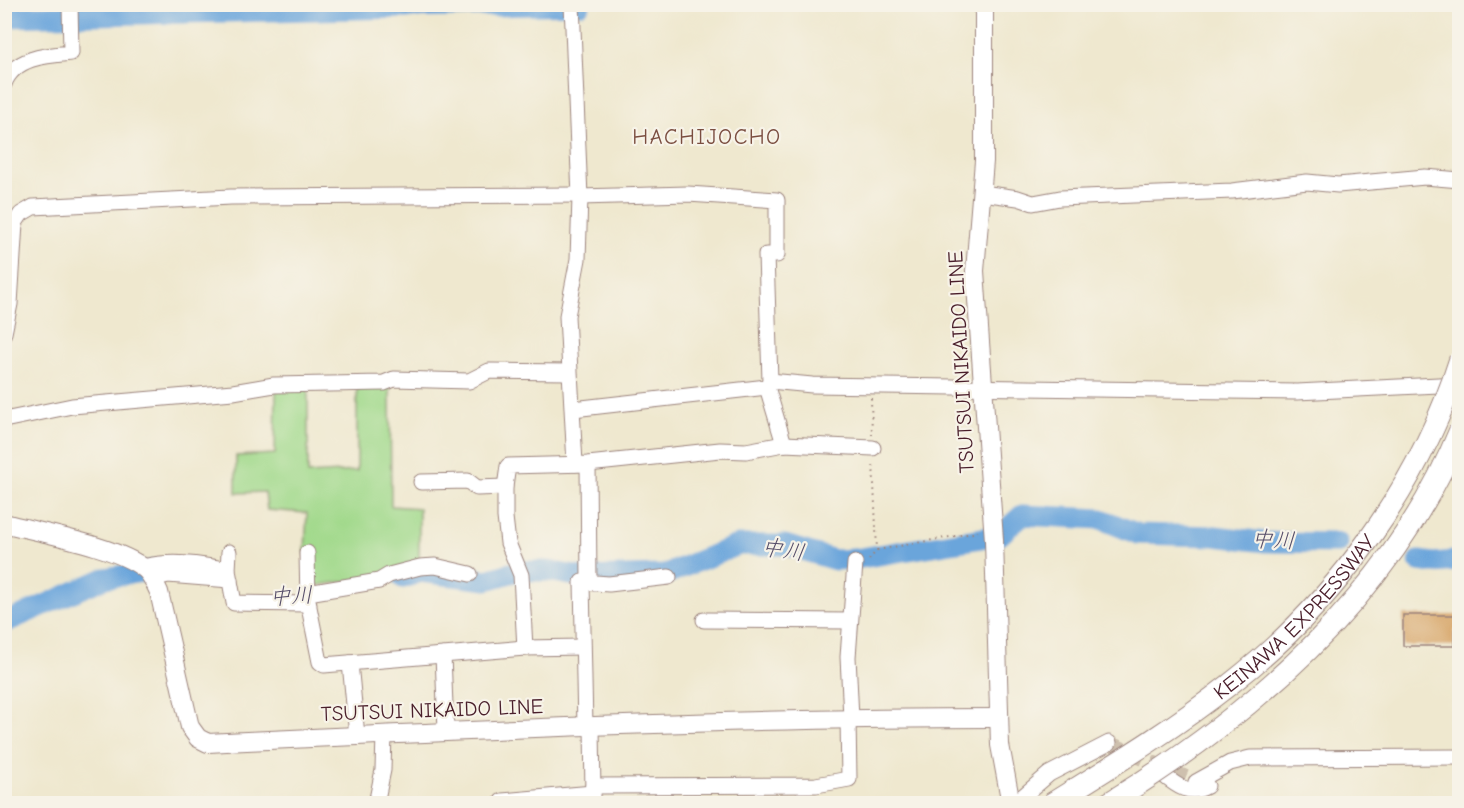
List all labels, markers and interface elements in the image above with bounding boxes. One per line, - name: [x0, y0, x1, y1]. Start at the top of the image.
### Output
- district label: HACHIJOCHO: [632, 124, 782, 150]
- street label: TSUTSUI NIKAIDO LINE: [943, 250, 979, 474]
- water label: 中川: [1250, 526, 1296, 554]
- street label: KEINAWA EXPRESSWAY: [1209, 529, 1381, 704]
- water label: 中川: [759, 534, 807, 566]
- water label: 中川: [268, 582, 314, 610]
- street label: TSUTSUI NIKAIDO LINE: [320, 694, 544, 726]

